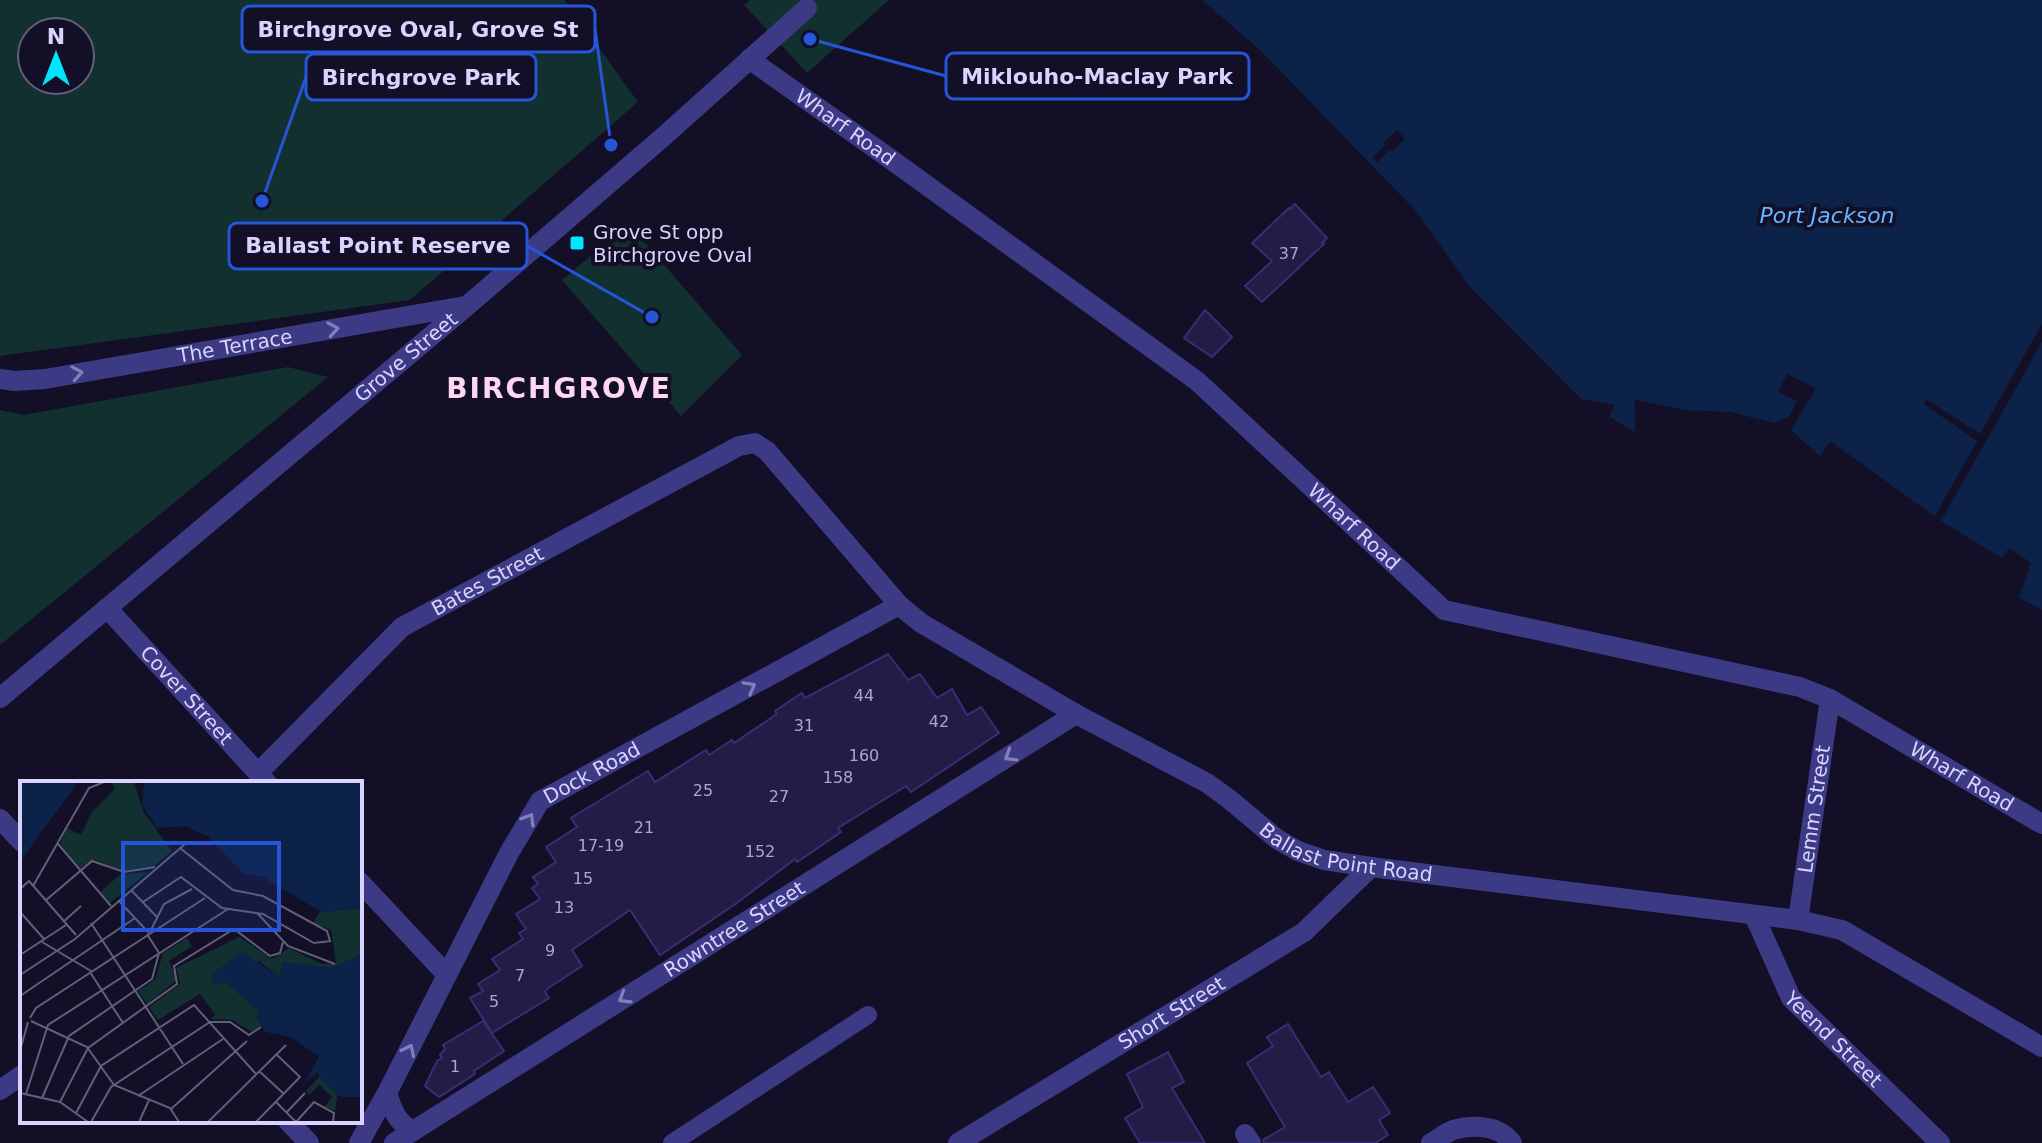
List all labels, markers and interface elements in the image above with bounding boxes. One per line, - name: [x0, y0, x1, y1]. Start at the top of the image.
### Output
- callout: Birchgrove Oval, Grove St: [242, 6, 595, 52]
- north arrow: [16, 16, 96, 96]
- text: Birchgrove Oval, Grove St: [257, 17, 579, 42]
- text: N: [47, 24, 65, 49]
- callout: Miklouho-Maclay Park: [946, 53, 1249, 99]
- callout: Birchgrove Park: [306, 54, 536, 100]
- text: Miklouho-Maclay Park: [961, 64, 1234, 89]
- text: Birchgrove Park: [322, 65, 522, 90]
- street label: Wharf Road: [791, 84, 900, 171]
- water label: Port Jackson: [1759, 203, 1895, 228]
- place label: Grove St opp Birchgrove Oval: [593, 220, 752, 267]
- callout: Ballast Point Reserve: [229, 223, 527, 269]
- text: Ballast Point Reserve: [245, 233, 511, 258]
- marker: Grove St opp Birchgrove Oval: [568, 234, 586, 252]
- house number: 37: [1279, 244, 1299, 263]
- street label: Grove Street: [350, 307, 462, 407]
- one-way arrow: [326, 321, 340, 338]
- street label: The Terrace: [175, 324, 294, 368]
- one-way arrow: [70, 366, 84, 383]
- district label: BIRCHGROVE: [446, 372, 672, 405]
- street label: Wharf Road: [1303, 478, 1405, 575]
- street label: Bates Street: [427, 541, 548, 621]
- street label: Cover Street: [135, 641, 238, 750]
- one-way arrow: [742, 681, 756, 696]
- house number: 44: [854, 686, 874, 705]
- house number: 42: [929, 712, 949, 731]
- house number: 31: [794, 716, 814, 735]
- street label: Dock Road: [539, 737, 644, 809]
- street label: Wharf Road: [1905, 737, 2018, 817]
- street label: Lemm Street: [1793, 743, 1835, 875]
- house number: 160: [849, 746, 879, 765]
- one-way arrow: [1004, 746, 1019, 761]
- house number: 158: [823, 768, 853, 787]
- inset map: [20, 781, 362, 1123]
- house number: 25: [693, 781, 713, 800]
- house number: 27: [769, 787, 789, 806]
- one-way arrow: [520, 813, 535, 828]
- street label: Ballast Point Road: [1255, 817, 1434, 887]
- house number: 21: [634, 818, 654, 837]
- house number: 17-19: [578, 836, 624, 855]
- house number: 152: [745, 842, 775, 861]
- house number: 15: [573, 869, 593, 888]
- street label: Rowntree Street: [659, 876, 809, 982]
- house number: 13: [554, 898, 574, 917]
- house number: 9: [545, 941, 555, 960]
- house number: 7: [515, 966, 525, 985]
- street label: Short Street: [1114, 971, 1229, 1055]
- street label: Yeend Street: [1779, 986, 1887, 1092]
- one-way arrow: [618, 989, 633, 1004]
- house number: 5: [489, 992, 499, 1011]
- one-way arrow: [399, 1043, 414, 1058]
- house number: 1: [450, 1057, 460, 1076]

